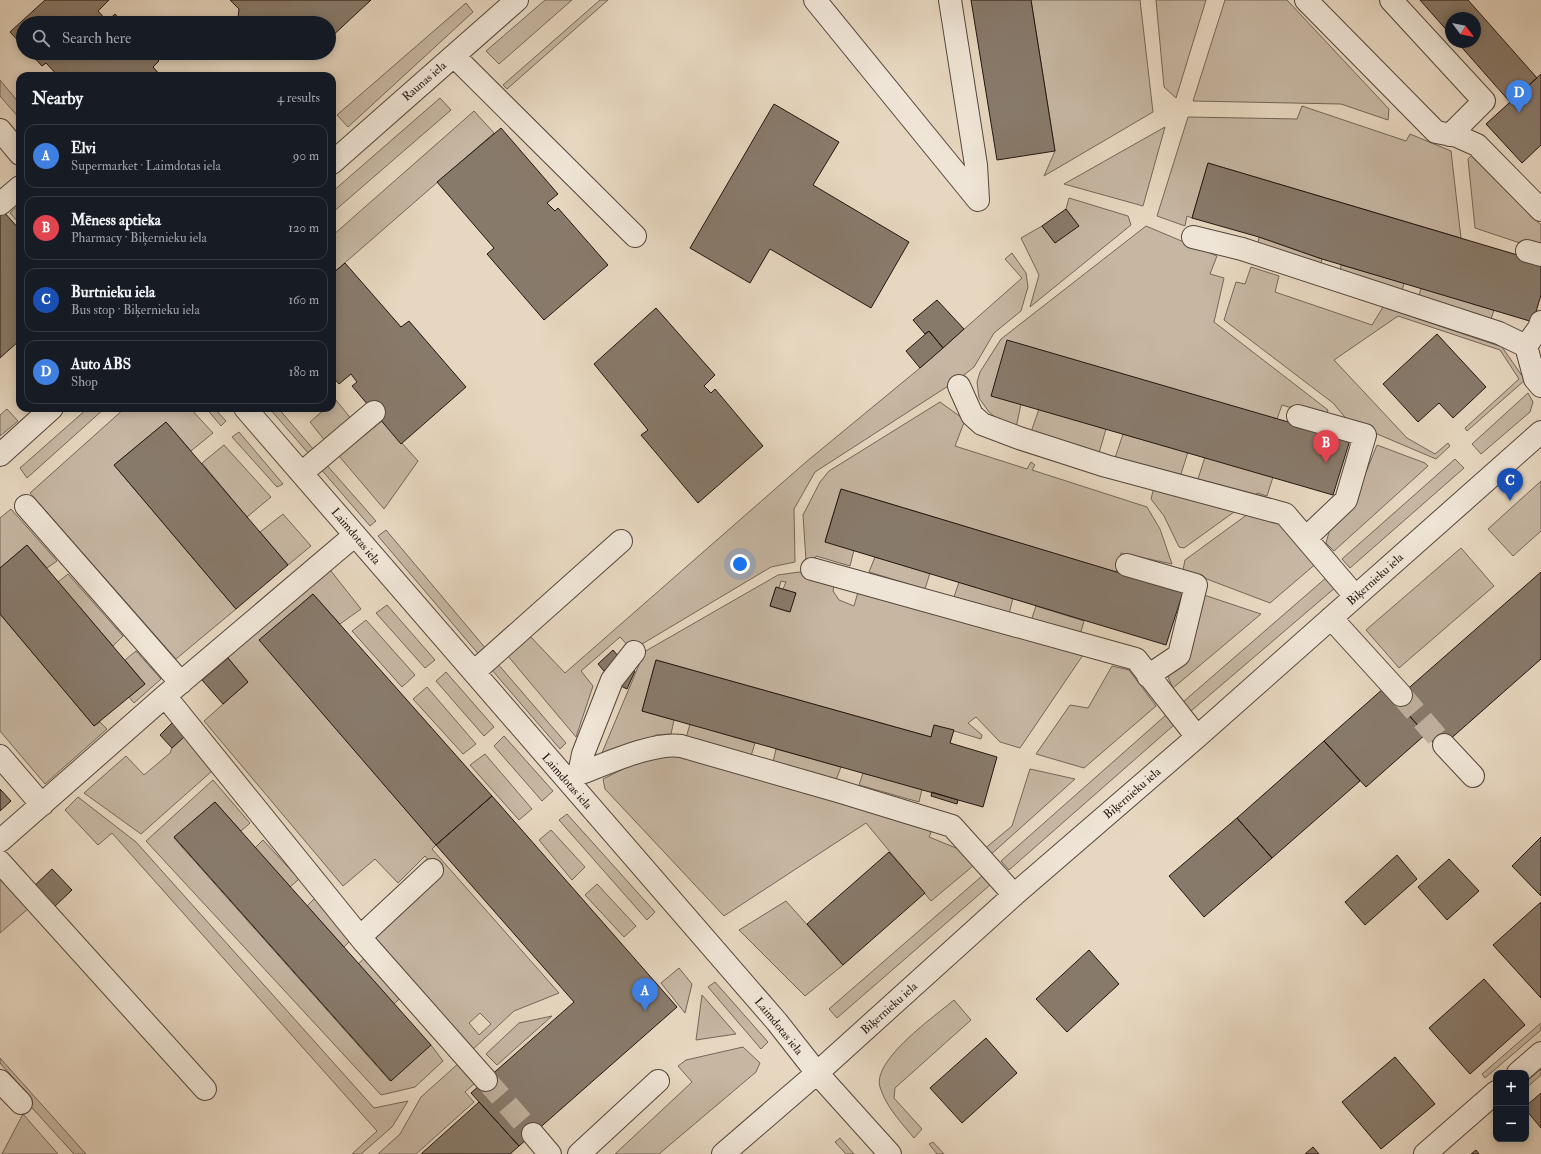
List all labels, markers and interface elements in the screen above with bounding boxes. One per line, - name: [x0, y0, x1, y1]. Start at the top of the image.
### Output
- north arrow: [1445, 12, 1481, 48]
- search box: [16, 16, 336, 60]
- icon: search: [30, 27, 52, 49]
- text: Search here: [62, 29, 131, 48]
- street label: Raunas iela: [399, 57, 450, 105]
- pin: D: [1506, 80, 1532, 113]
- text: Nearby: [32, 88, 83, 109]
- text: 4 results: [277, 90, 320, 106]
- text: Elvi: [71, 139, 96, 158]
- text: A: [42, 148, 50, 164]
- text: 90 m: [293, 148, 319, 164]
- text: Supermarket · Laimdotas iela: [71, 158, 221, 174]
- text: Mēness aptieka: [71, 211, 161, 230]
- text: B: [42, 220, 50, 236]
- text: 120 m: [288, 220, 319, 236]
- text: Pharmacy · Biķernieku iela: [71, 230, 207, 246]
- text: Burtnieku iela: [71, 283, 155, 302]
- text: C: [41, 292, 51, 308]
- text: 160 m: [288, 292, 319, 308]
- text: Bus stop · Biķernieku iela: [71, 302, 200, 318]
- text: Auto ABS: [71, 355, 131, 374]
- text: D: [41, 364, 51, 380]
- text: 180 m: [289, 364, 319, 380]
- text: Shop: [71, 374, 98, 390]
- pin: B: [1313, 430, 1339, 463]
- pin: C: [1497, 468, 1523, 501]
- street label: Laimdotas iela: [328, 505, 384, 569]
- street label: Biķernieku iela: [1344, 549, 1408, 609]
- your location: [730, 554, 750, 574]
- street label: Laimdotas iela: [538, 750, 596, 813]
- street label: Biķernieku iela: [1101, 764, 1165, 822]
- pin: A: [632, 978, 658, 1011]
- street label: Biķernieku iela: [858, 978, 922, 1038]
- street label: Laimdotas iela: [751, 995, 807, 1059]
- map controls: [1493, 1070, 1529, 1142]
- button: +: [1493, 1070, 1529, 1106]
- button: −: [1493, 1106, 1529, 1142]

